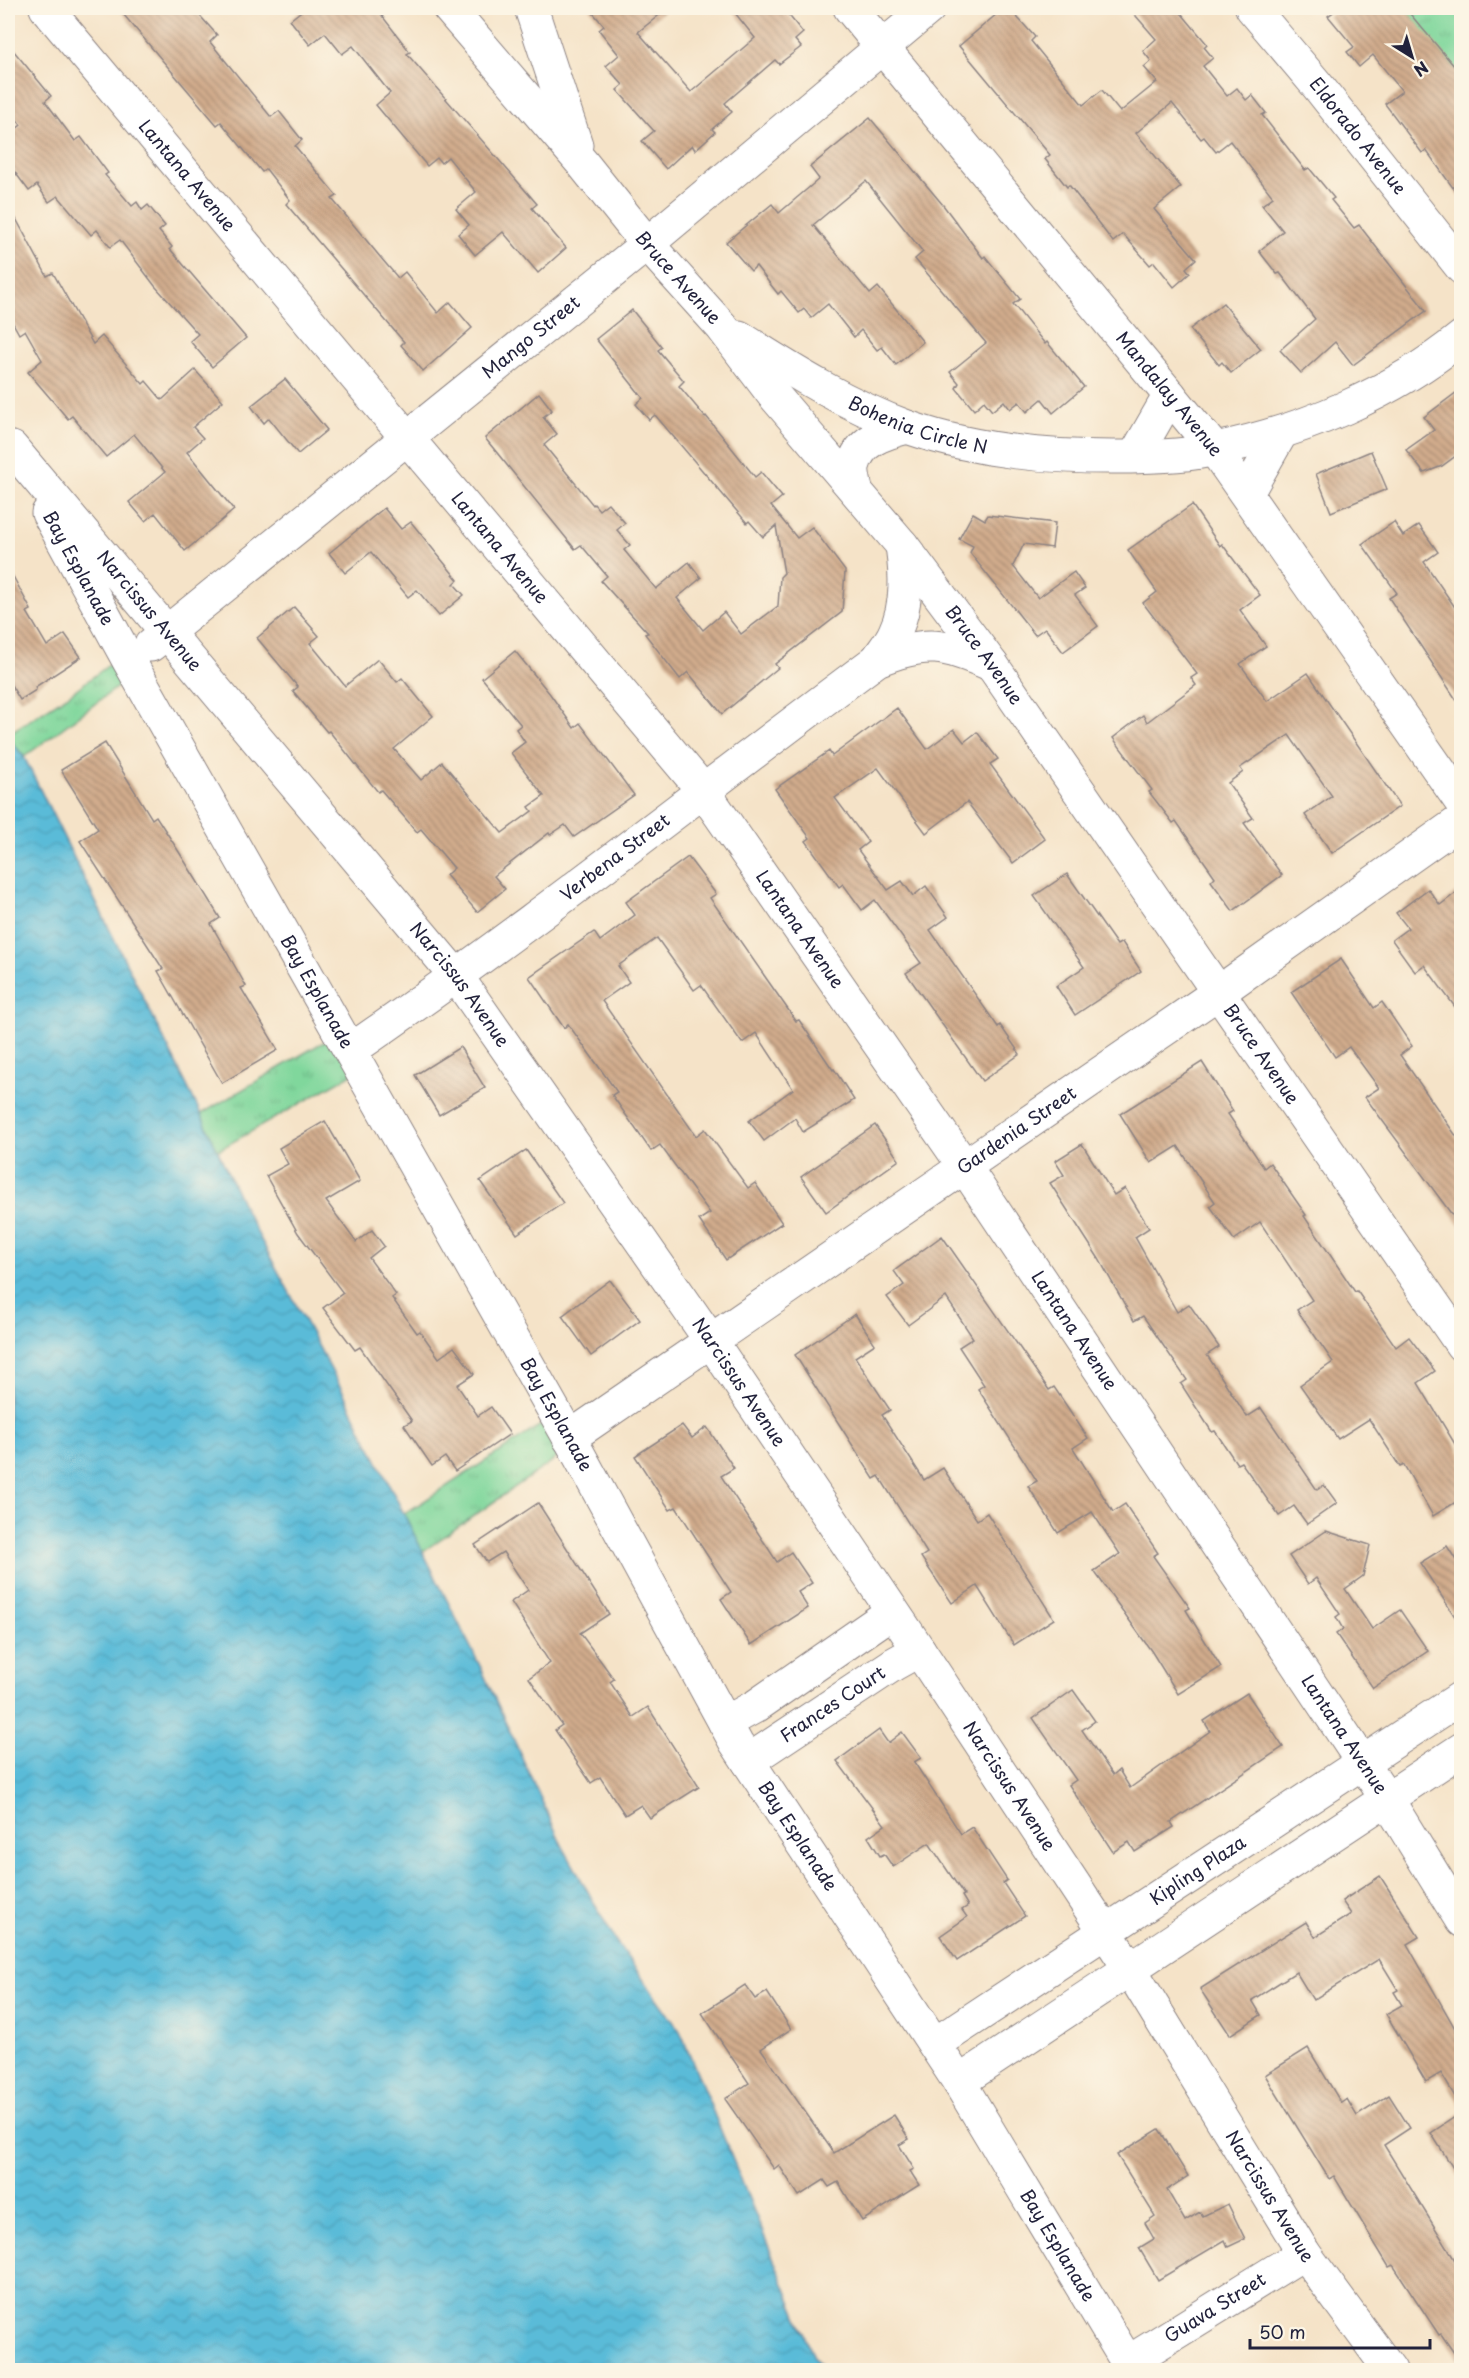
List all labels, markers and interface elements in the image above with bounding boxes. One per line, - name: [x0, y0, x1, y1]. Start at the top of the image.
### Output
- north arrow: [1382, 27, 1442, 87]
- text: N: [1409, 56, 1434, 83]
- street label: Eldorado Avenue: [1304, 71, 1414, 200]
- street label: Lantana Avenue: [133, 113, 243, 237]
- street label: Bruce Avenue: [630, 225, 728, 330]
- street label: Mango Street: [475, 288, 585, 384]
- street label: Mandalay Avenue: [1110, 325, 1231, 461]
- street label: Bohenia Circle N: [844, 388, 990, 460]
- street label: Lantana Avenue: [446, 485, 556, 609]
- street label: Bay Esplanade: [37, 505, 122, 630]
- street label: Narcissus Avenue: [91, 544, 209, 677]
- street label: Bruce Avenue: [940, 599, 1030, 710]
- street label: Verbena Street: [554, 806, 675, 907]
- street label: Lantana Avenue: [750, 864, 852, 993]
- street label: Narcissus Avenue: [404, 916, 517, 1052]
- street label: Bay Esplanade: [275, 929, 361, 1053]
- street label: Bruce Avenue: [1218, 998, 1307, 1109]
- street label: Gardenia Street: [951, 1079, 1081, 1180]
- street label: Lantana Avenue: [1025, 1265, 1125, 1395]
- street label: Narcissus Avenue: [687, 1312, 793, 1452]
- street label: Bay Esplanade: [514, 1352, 600, 1476]
- street label: Frances Court: [774, 1658, 890, 1748]
- street label: Lantana Avenue: [1295, 1669, 1395, 1799]
- street label: Narcissus Avenue: [958, 1715, 1063, 1856]
- street label: Bay Esplanade: [752, 1775, 845, 1896]
- street label: Kipling Plaza: [1144, 1828, 1251, 1911]
- street label: Narcissus Avenue: [1220, 2125, 1322, 2268]
- street label: Bay Esplanade: [1014, 2183, 1103, 2306]
- street label: Guava Street: [1159, 2265, 1271, 2349]
- scale bar: [1250, 2312, 1430, 2350]
- text: 50 m: [1259, 2318, 1306, 2345]

